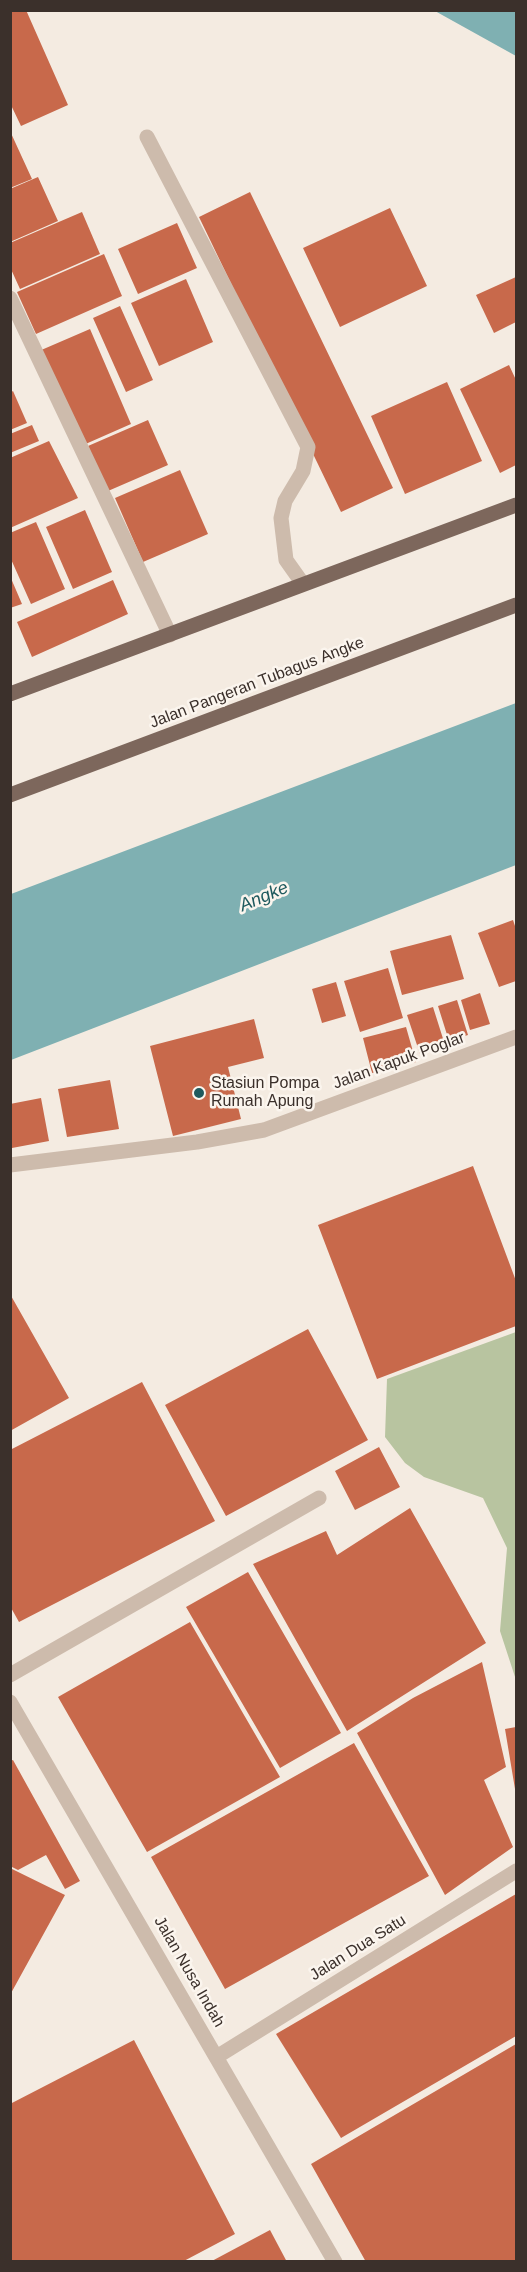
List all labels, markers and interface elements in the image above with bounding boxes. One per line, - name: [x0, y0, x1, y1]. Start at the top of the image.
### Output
- street label: Jalan Pangeran Tubagus Angke: [147, 633, 367, 733]
- water label: Angke: [236, 877, 292, 917]
- street label: Jalan Kapuk Poglar: [331, 1028, 467, 1094]
- place label: Stasiun Pompa Rumah Apung: [211, 1074, 320, 1112]
- marker: Stasiun Pompa Rumah Apung: [192, 1086, 206, 1100]
- street label: Jalan Dua Satu: [307, 1911, 409, 1985]
- street label: Jalan Nusa Indah: [150, 1913, 228, 2031]

